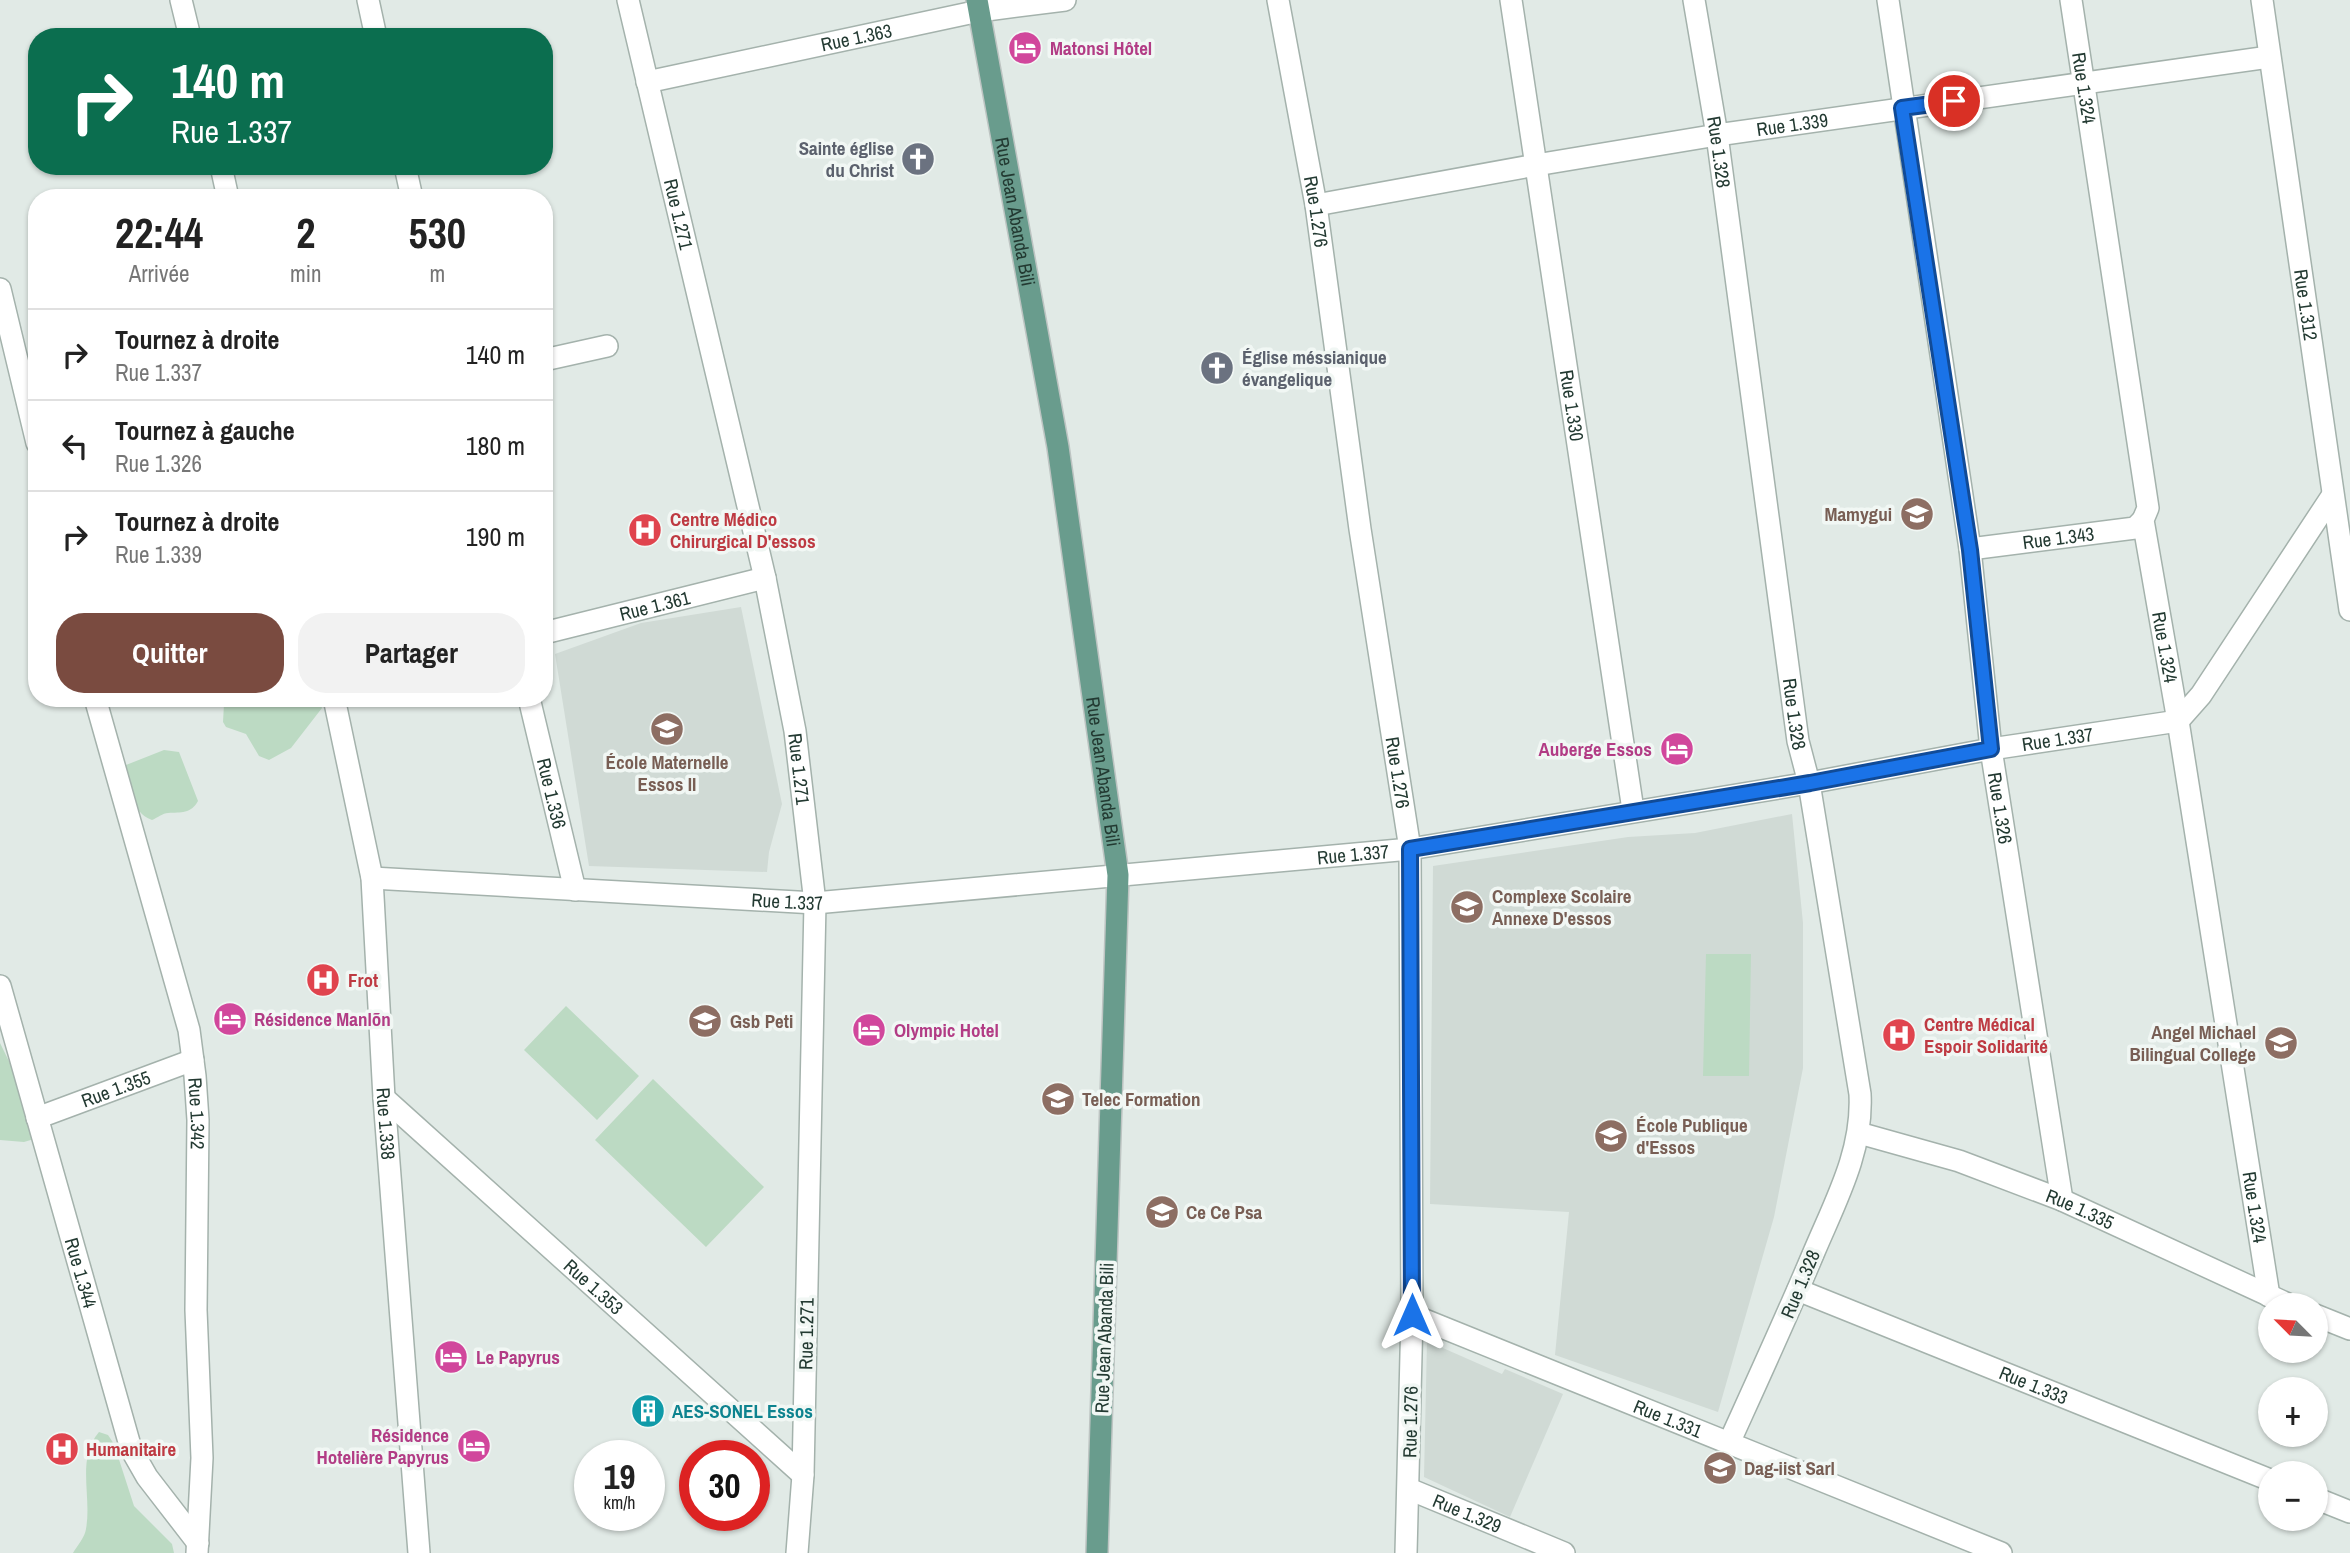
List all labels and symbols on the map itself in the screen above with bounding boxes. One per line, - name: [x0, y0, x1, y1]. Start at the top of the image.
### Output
- street label: Rue 1.363: [818, 17, 894, 57]
- hotel icon: Matonsi Hôtel: [1006, 29, 1044, 67]
- place label: Matonsi Hôtel: [1050, 35, 1152, 61]
- street label: Rue 1.324: [2066, 50, 2103, 126]
- pin: [1924, 71, 1984, 131]
- street label: Rue 1.339: [1755, 106, 1830, 142]
- street label: Rue 1.328: [1701, 114, 1737, 189]
- place label: Sainte église du Christ: [799, 135, 894, 183]
- street label: Rue Jean Abanda Bili: [989, 135, 1042, 288]
- church icon: Sainte église du Christ: [899, 140, 937, 178]
- street label: Rue 1.276: [1298, 174, 1335, 249]
- street label: Rue 1.271: [658, 176, 700, 252]
- street label: Rue 1.312: [2288, 267, 2324, 342]
- place label: Église méssianique évangelique: [1242, 344, 1387, 392]
- church icon: Église méssianique évangelique: [1198, 349, 1236, 387]
- street label: Rue 1.330: [1554, 368, 1590, 443]
- school or university icon: Mamygui: [1898, 495, 1936, 533]
- place label: Mamygui: [1824, 501, 1892, 527]
- place label: Centre Médico Chirurgical D'essos: [670, 506, 816, 554]
- hospital icon: Centre Médico Chirurgical D'essos: [626, 511, 664, 549]
- street label: Rue 1.343: [2021, 520, 2096, 555]
- street label: Rue 1.361: [617, 584, 693, 627]
- street label: Rue 1.324: [2146, 610, 2184, 685]
- street label: Rue 1.328: [1777, 677, 1813, 753]
- street label: Rue Jean Abanda Bili: [1080, 695, 1127, 848]
- school or university icon: École Maternelle Essos II: [648, 710, 686, 748]
- street label: Rue 1.337: [2020, 721, 2095, 757]
- hotel icon: Auberge Essos: [1658, 730, 1696, 768]
- street label: Rue 1.271: [782, 732, 817, 806]
- street label: Rue 1.276: [1380, 735, 1416, 810]
- place label: Auberge Essos: [1539, 736, 1652, 762]
- place label: École Maternelle Essos II: [606, 749, 729, 797]
- street label: Rue 1.336: [531, 755, 573, 831]
- street label: Rue 1.326: [1982, 771, 2019, 846]
- street label: Rue 1.337: [1316, 838, 1390, 870]
- place label: Complexe Scolaire Annexe D'essos: [1492, 883, 1632, 931]
- street label: Rue 1.337: [751, 886, 825, 916]
- school or university icon: Complexe Scolaire Annexe D'essos: [1448, 888, 1486, 926]
- hospital icon: Frot: [304, 961, 342, 999]
- place label: Frot: [348, 967, 378, 993]
- hotel icon: Résidence Manlõn: [211, 1000, 249, 1038]
- school or university icon: Gsb Peti: [686, 1002, 724, 1040]
- place label: Résidence Manlõn: [254, 1006, 391, 1032]
- place label: Gsb Peti: [730, 1008, 793, 1034]
- hotel icon: Olympic Hotel: [850, 1011, 888, 1049]
- place label: Centre Médical Espoir Solidarité: [1924, 1011, 2048, 1059]
- hospital icon: Centre Médical Espoir Solidarité: [1880, 1016, 1918, 1054]
- place label: Olympic Hotel: [894, 1017, 999, 1043]
- place label: Angel Michael Bilingual College: [2130, 1019, 2256, 1067]
- school or university icon: Angel Michael Bilingual College: [2262, 1024, 2300, 1062]
- street label: Rue 1.355: [77, 1064, 154, 1113]
- street label: Rue 1.342: [182, 1077, 211, 1150]
- school or university icon: Telec Formation: [1039, 1080, 1077, 1118]
- place label: Telec Formation: [1082, 1086, 1200, 1112]
- street label: Rue 1.338: [370, 1087, 402, 1161]
- place label: École Publique d'Essos: [1636, 1112, 1748, 1160]
- school or university icon: École Publique d'Essos: [1592, 1117, 1630, 1155]
- street label: Rue 1.324: [2236, 1170, 2273, 1245]
- street label: Rue 1.335: [2042, 1182, 2119, 1235]
- school or university icon: Ce Ce Psa: [1143, 1193, 1181, 1231]
- place label: Ce Ce Psa: [1186, 1199, 1263, 1225]
- street label: Rue 1.344: [59, 1235, 104, 1311]
- street label: Rue 1.328: [1774, 1246, 1826, 1322]
- street label: Rue 1.353: [558, 1253, 629, 1320]
- street label: Rue Jean Abanda Bili: [1088, 1262, 1120, 1414]
- position arrow: [1375, 1278, 1449, 1352]
- north arrow: [2258, 1293, 2328, 1363]
- street label: Rue 1.271: [792, 1297, 820, 1370]
- hotel icon: Le Papyrus: [432, 1338, 470, 1376]
- place label: Le Papyrus: [476, 1344, 560, 1370]
- street label: Rue 1.333: [1995, 1359, 2072, 1410]
- street label: Rue 1.276: [1396, 1386, 1424, 1458]
- building icon: AES-SONEL Essos: [629, 1392, 667, 1430]
- street label: Rue 1.331: [1630, 1393, 1706, 1444]
- place label: AES-SONEL Essos: [672, 1398, 813, 1424]
- place label: Résidence Hotelière Papyrus: [317, 1422, 449, 1470]
- hotel icon: Résidence Hotelière Papyrus: [455, 1427, 493, 1465]
- hospital icon: Humanitaire: [43, 1430, 81, 1468]
- place label: Humanitaire: [86, 1436, 176, 1462]
- speed limit sign: 30: [679, 1440, 770, 1531]
- school or university icon: Dag-iist Sarl: [1701, 1449, 1739, 1487]
- place label: Dag-iist Sarl: [1744, 1455, 1835, 1481]
- street label: Rue 1.329: [1429, 1487, 1505, 1539]

